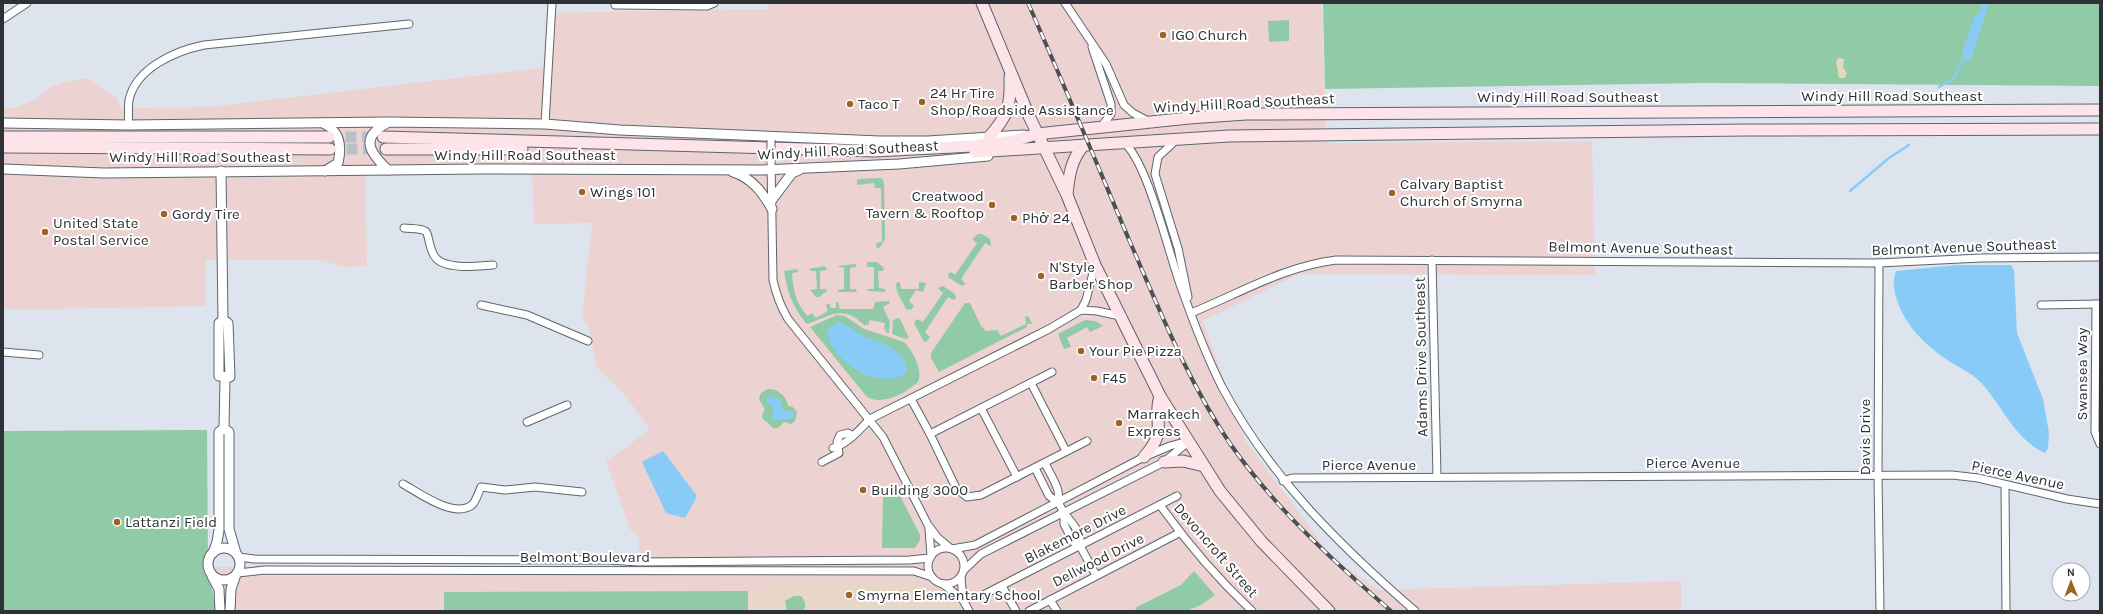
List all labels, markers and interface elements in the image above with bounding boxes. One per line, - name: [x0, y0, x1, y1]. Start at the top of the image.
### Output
- place label: IGO Church: [1171, 26, 1248, 44]
- marker: IGO Church: [1158, 30, 1168, 40]
- place label: 24 Hr Tire Shop/Roadside Assistance: [930, 84, 1114, 119]
- street label: Windy Hill Road Southeast: [1801, 87, 1983, 105]
- street label: Windy Hill Road Southeast: [1477, 88, 1659, 106]
- street label: Windy Hill Road Southeast: [1153, 89, 1335, 117]
- place label: Taco T: [858, 95, 900, 113]
- marker: 24 Hr Tire Shop/Roadside Assistance: [917, 97, 927, 107]
- marker: Taco T: [845, 99, 855, 109]
- street label: Windy Hill Road Southeast: [757, 136, 939, 164]
- street label: Windy Hill Road Southeast: [434, 146, 616, 164]
- street label: Windy Hill Road Southeast: [109, 148, 291, 166]
- place label: Calvary Baptist Church of Smyrna: [1400, 175, 1523, 210]
- place label: Wings 101: [590, 183, 656, 201]
- marker: Wings 101: [577, 187, 587, 197]
- place label: Creatwood Tavern & Rooftop: [866, 187, 984, 222]
- marker: Calvary Baptist Church of Smyrna: [1387, 188, 1397, 198]
- marker: Creatwood Tavern & Rooftop: [987, 200, 997, 210]
- place label: Gordy Tire: [172, 205, 240, 223]
- marker: Gordy Tire: [159, 209, 169, 219]
- place label: Phở 24: [1022, 209, 1070, 227]
- marker: Phở 24: [1009, 213, 1019, 223]
- place label: United State Postal Service: [53, 214, 149, 249]
- marker: United State Postal Service: [40, 227, 50, 237]
- street label: Belmont Avenue Southeast: [1871, 235, 2057, 259]
- street label: Belmont Avenue Southeast: [1548, 237, 1734, 259]
- place label: N'Style Barber Shop: [1049, 258, 1133, 293]
- marker: N'Style Barber Shop: [1036, 271, 1046, 281]
- street label: Adams Drive Southeast: [1411, 276, 1431, 437]
- street label: Swansea Way: [2073, 328, 2091, 420]
- place label: Your Pie Pizza: [1089, 342, 1182, 360]
- marker: Your Pie Pizza: [1076, 346, 1086, 356]
- place label: F45: [1102, 369, 1127, 387]
- marker: F45: [1089, 373, 1099, 383]
- street label: Davis Drive: [1856, 399, 1874, 475]
- place label: Marrakech Express: [1127, 405, 1200, 440]
- marker: Marrakech Express: [1114, 418, 1124, 428]
- street label: Pierce Avenue: [1646, 454, 1740, 472]
- street label: Pierce Avenue: [1322, 456, 1416, 474]
- street label: Pierce Avenue: [1970, 456, 2066, 494]
- place label: Building 3000: [871, 481, 968, 499]
- marker: Building 3000: [858, 485, 868, 495]
- street label: Devoncroft Street: [1170, 499, 1262, 601]
- street label: Blakemore Drive: [1021, 501, 1129, 567]
- place label: Lattanzi Field: [125, 513, 217, 531]
- marker: Lattanzi Field: [112, 517, 122, 527]
- street label: Dellwood Drive: [1049, 529, 1147, 591]
- street label: Belmont Boulevard: [520, 548, 650, 566]
- north arrow: [2051, 562, 2091, 602]
- text: N: [2067, 566, 2075, 579]
- place label: Smyrna Elementary School: [857, 586, 1041, 604]
- marker: Smyrna Elementary School: [844, 590, 854, 600]

